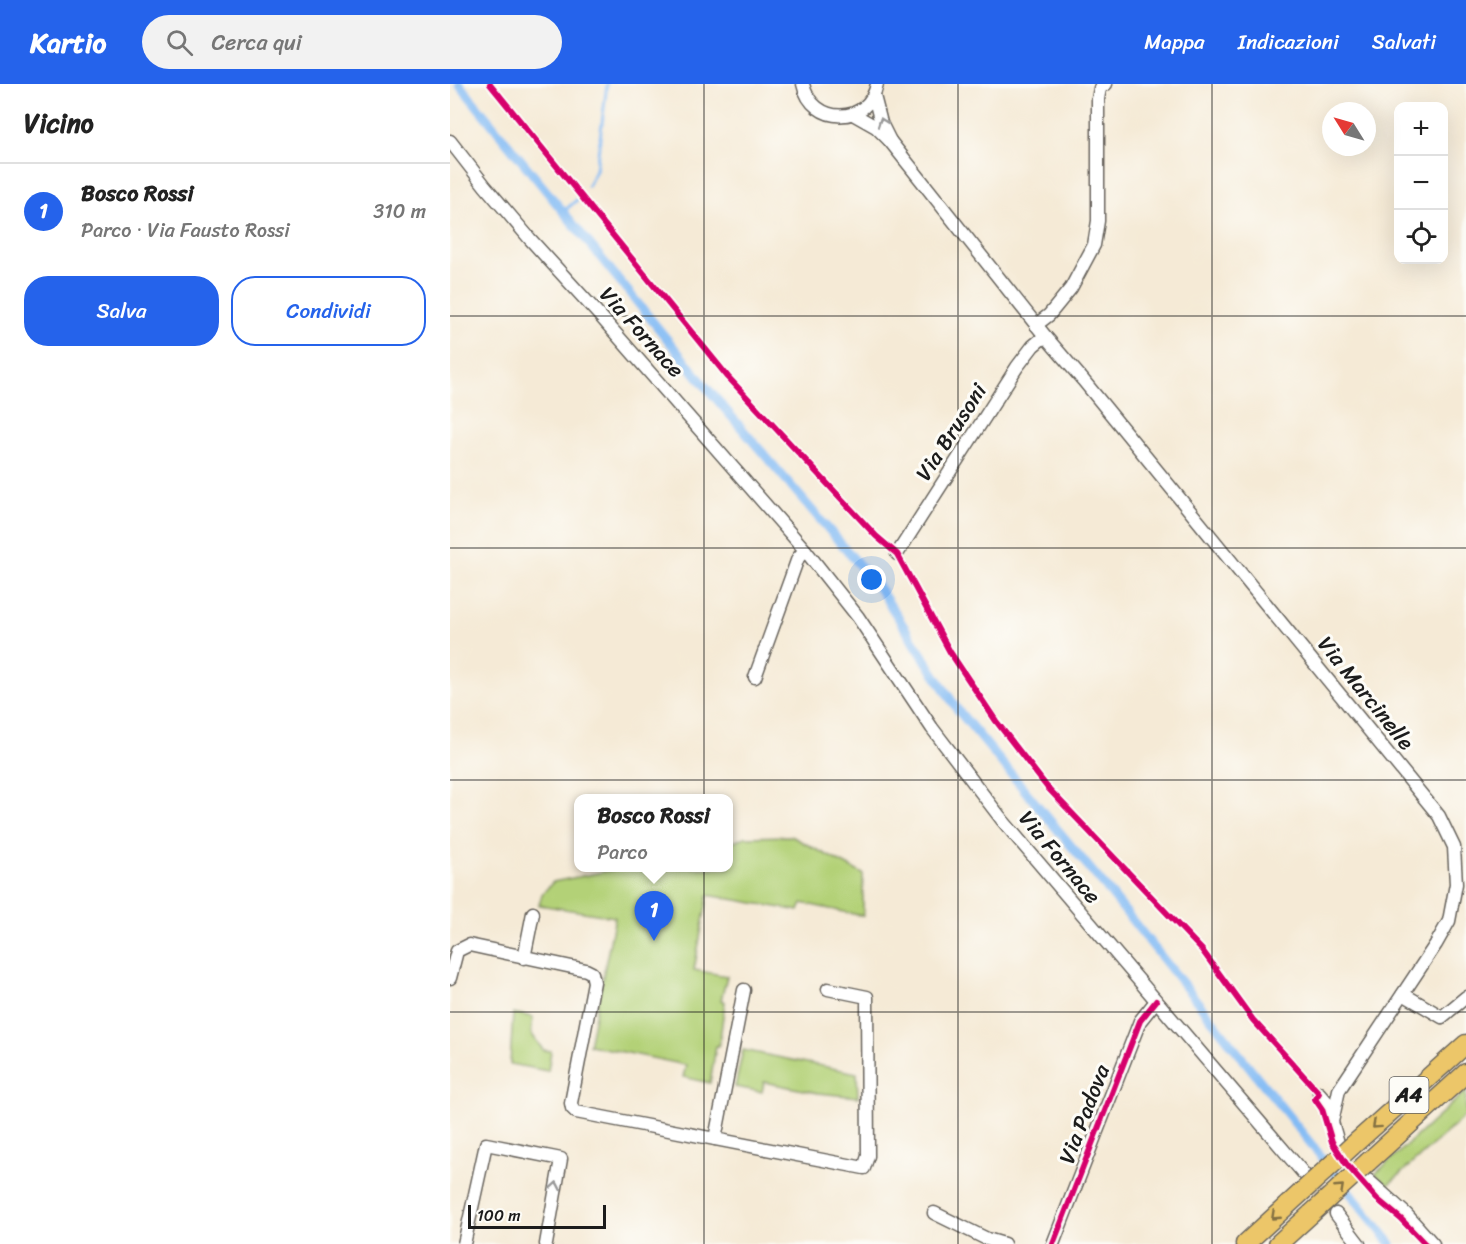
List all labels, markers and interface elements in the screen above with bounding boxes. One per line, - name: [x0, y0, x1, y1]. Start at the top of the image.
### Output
- search box: [142, 15, 562, 69]
- text: Kartio: [30, 18, 106, 67]
- text: Cerca qui: [211, 23, 302, 62]
- text: Mappa: [1144, 23, 1205, 61]
- text: Indicazioni: [1238, 23, 1339, 61]
- text: Salvati: [1372, 23, 1436, 61]
- icon: search: [163, 26, 196, 59]
- text: Vicino: [24, 100, 94, 146]
- north arrow: [1322, 102, 1376, 156]
- map controls: [1394, 102, 1448, 264]
- button: +: [1394, 102, 1448, 156]
- one-way arrow: [876, 117, 889, 128]
- button: −: [1394, 156, 1448, 210]
- text: Bosco Rossi: [81, 174, 194, 213]
- text: 1: [39, 194, 48, 229]
- text: 310 m: [373, 194, 426, 229]
- button: locate: [1394, 210, 1448, 264]
- text: Parco · Via Fausto Rossi: [81, 213, 290, 248]
- button: Salva: [24, 276, 219, 346]
- button: Condividi: [231, 276, 426, 346]
- street label: Via Fornace: [590, 277, 694, 387]
- street label: Via Brusoni: [905, 374, 998, 489]
- your location: [857, 565, 886, 594]
- street label: Via Marcinelle: [1307, 627, 1425, 759]
- popup: [574, 794, 733, 872]
- text: Bosco Rossi: [597, 796, 710, 835]
- street label: Via Fornace: [1009, 801, 1111, 913]
- text: Parco: [597, 835, 648, 870]
- pin: 1: [634, 892, 674, 941]
- street label: Via Padova: [1047, 1058, 1121, 1169]
- road number: A4: [1390, 1077, 1428, 1113]
- one-way arrow: [1372, 1118, 1382, 1129]
- one-way arrow: [549, 1182, 562, 1192]
- one-way arrow: [1333, 1184, 1344, 1195]
- text: 100 m: [477, 1201, 521, 1230]
- scale bar: [468, 1202, 606, 1230]
- one-way arrow: [1271, 1209, 1282, 1220]

